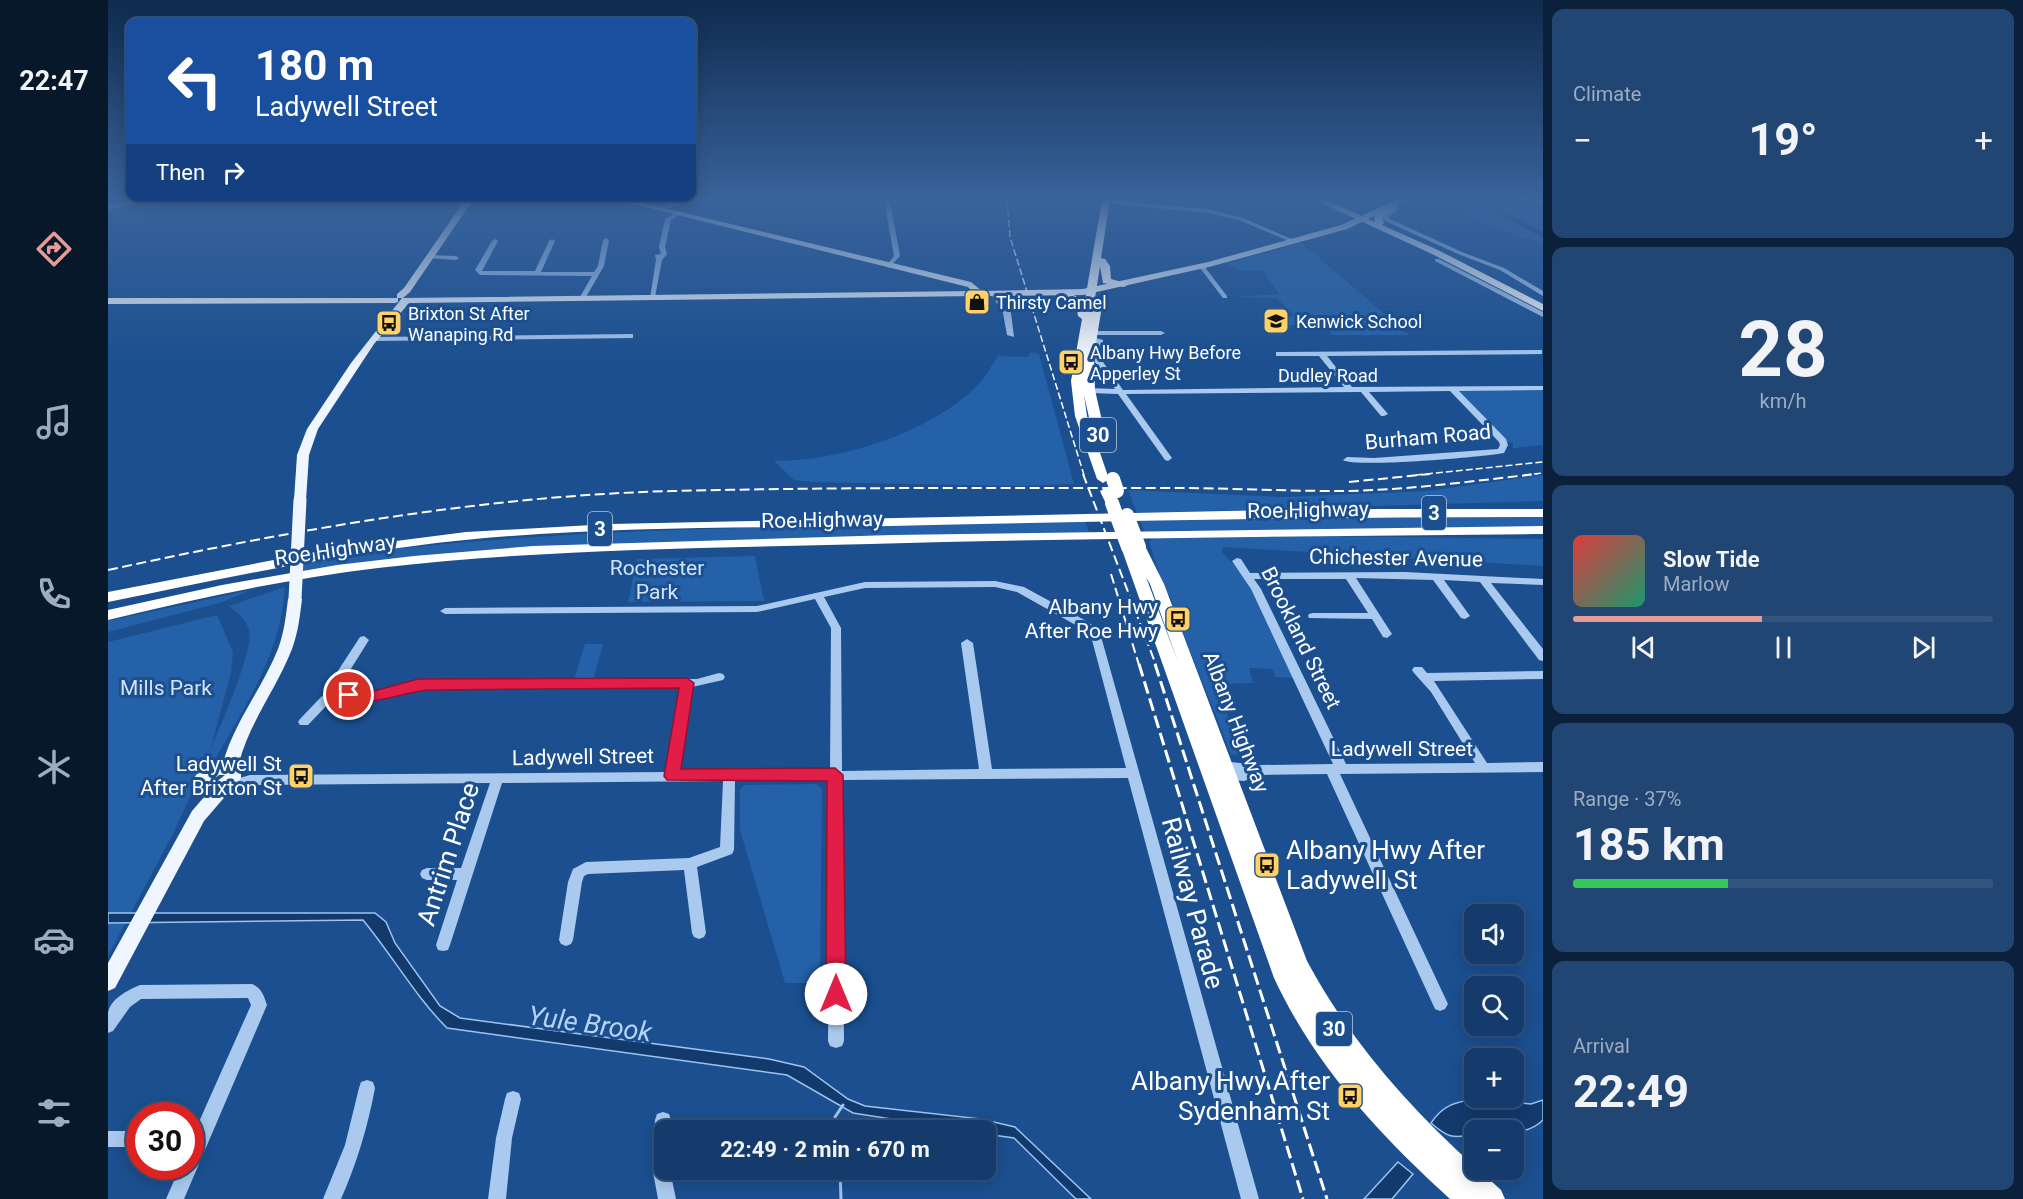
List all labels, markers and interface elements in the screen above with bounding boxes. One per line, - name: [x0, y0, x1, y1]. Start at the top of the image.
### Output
- text: 180 m: [255, 41, 374, 90]
- icon: left: [156, 42, 234, 120]
- text: 22:47: [19, 65, 89, 97]
- text: Climate: [1573, 82, 1641, 106]
- text: Ladywell Street: [255, 91, 438, 123]
- text: 19°: [1748, 113, 1818, 166]
- text: −: [1573, 121, 1592, 160]
- text: +: [1974, 121, 1993, 160]
- icon: right: [217, 156, 250, 189]
- text: Then: [156, 160, 205, 185]
- icon: directions: [33, 228, 75, 270]
- shop icon: Thirsty Camel: [962, 287, 992, 317]
- place label: Thirsty Camel: [996, 292, 1107, 313]
- place label: Brixton St After Wanaping Rd: [408, 303, 530, 345]
- text: 28: [1738, 304, 1828, 395]
- school or university icon: Kenwick School: [1261, 306, 1291, 336]
- bus stop icon: Brixton St After Wanaping Rd: [374, 308, 404, 338]
- place label: Kenwick School: [1296, 311, 1422, 332]
- place label: Albany Hwy Before Apperley St: [1090, 342, 1241, 384]
- bus stop icon: Albany Hwy Before Apperley St: [1056, 347, 1086, 377]
- street label: Dudley Road: [1278, 365, 1378, 386]
- text: km/h: [1760, 389, 1806, 413]
- icon: music: [33, 401, 75, 443]
- road number: 30: [1080, 418, 1116, 452]
- street label: Burham Road: [1364, 420, 1492, 454]
- road number: 3: [1422, 496, 1446, 530]
- street label: Roe Highway: [1247, 497, 1369, 523]
- street label: Roe Highway: [761, 507, 883, 533]
- road number: 3: [588, 512, 612, 546]
- street label: Roe Highway: [273, 530, 397, 570]
- street label: Chichester Avenue: [1309, 544, 1483, 572]
- text: Slow Tide: [1663, 547, 1760, 572]
- park label: Rochester Park: [610, 556, 704, 604]
- street label: Brookland Street: [1256, 563, 1346, 713]
- text: Marlow: [1663, 572, 1729, 596]
- icon: phone: [33, 573, 75, 615]
- place label: Albany Hwy After Roe Hwy: [1025, 595, 1158, 643]
- bus stop icon: Albany Hwy After Roe Hwy: [1163, 604, 1193, 634]
- icon: previous: [1627, 631, 1660, 664]
- icon: pause: [1767, 631, 1800, 664]
- icon: next: [1907, 631, 1940, 664]
- street label: Albany Highway: [1198, 648, 1274, 796]
- pin: [323, 669, 374, 720]
- park label: Mills Park: [120, 676, 212, 700]
- icon: arrive: [332, 678, 365, 711]
- street label: Ladywell Street: [1331, 737, 1473, 761]
- street label: Ladywell Street: [512, 744, 654, 770]
- icon: climate: [33, 746, 75, 788]
- place label: Ladywell St After Brixton St: [140, 752, 282, 800]
- bus stop icon: Ladywell St After Brixton St: [286, 761, 316, 791]
- street label: Antrim Place: [411, 779, 485, 929]
- text: Range · 37%: [1573, 787, 1681, 811]
- street label: Railway Parade: [1156, 814, 1230, 992]
- text: 185 km: [1573, 818, 1725, 871]
- place label: Albany Hwy After Ladywell St: [1286, 835, 1485, 895]
- bus stop icon: Albany Hwy After Ladywell St: [1252, 850, 1282, 880]
- map controls: [1464, 904, 1524, 1180]
- button: sound: [1464, 904, 1524, 964]
- icon: car: [33, 919, 75, 961]
- position arrow: [804, 962, 868, 1026]
- button: search: [1464, 976, 1524, 1036]
- water label: Yule Brook: [526, 999, 655, 1049]
- road number: 30: [1316, 1012, 1352, 1046]
- text: Arrival: [1573, 1034, 1630, 1058]
- button: +: [1464, 1048, 1524, 1108]
- text: 22:49: [1573, 1065, 1689, 1118]
- place label: Albany Hwy After Sydenham St: [1131, 1066, 1330, 1126]
- bus stop icon: Albany Hwy After Sydenham St: [1335, 1081, 1365, 1111]
- icon: filters: [33, 1092, 75, 1134]
- speed limit sign: 30: [126, 1102, 204, 1180]
- button: −: [1464, 1120, 1524, 1180]
- text: 22:49 · 2 min · 670 m: [720, 1137, 930, 1162]

